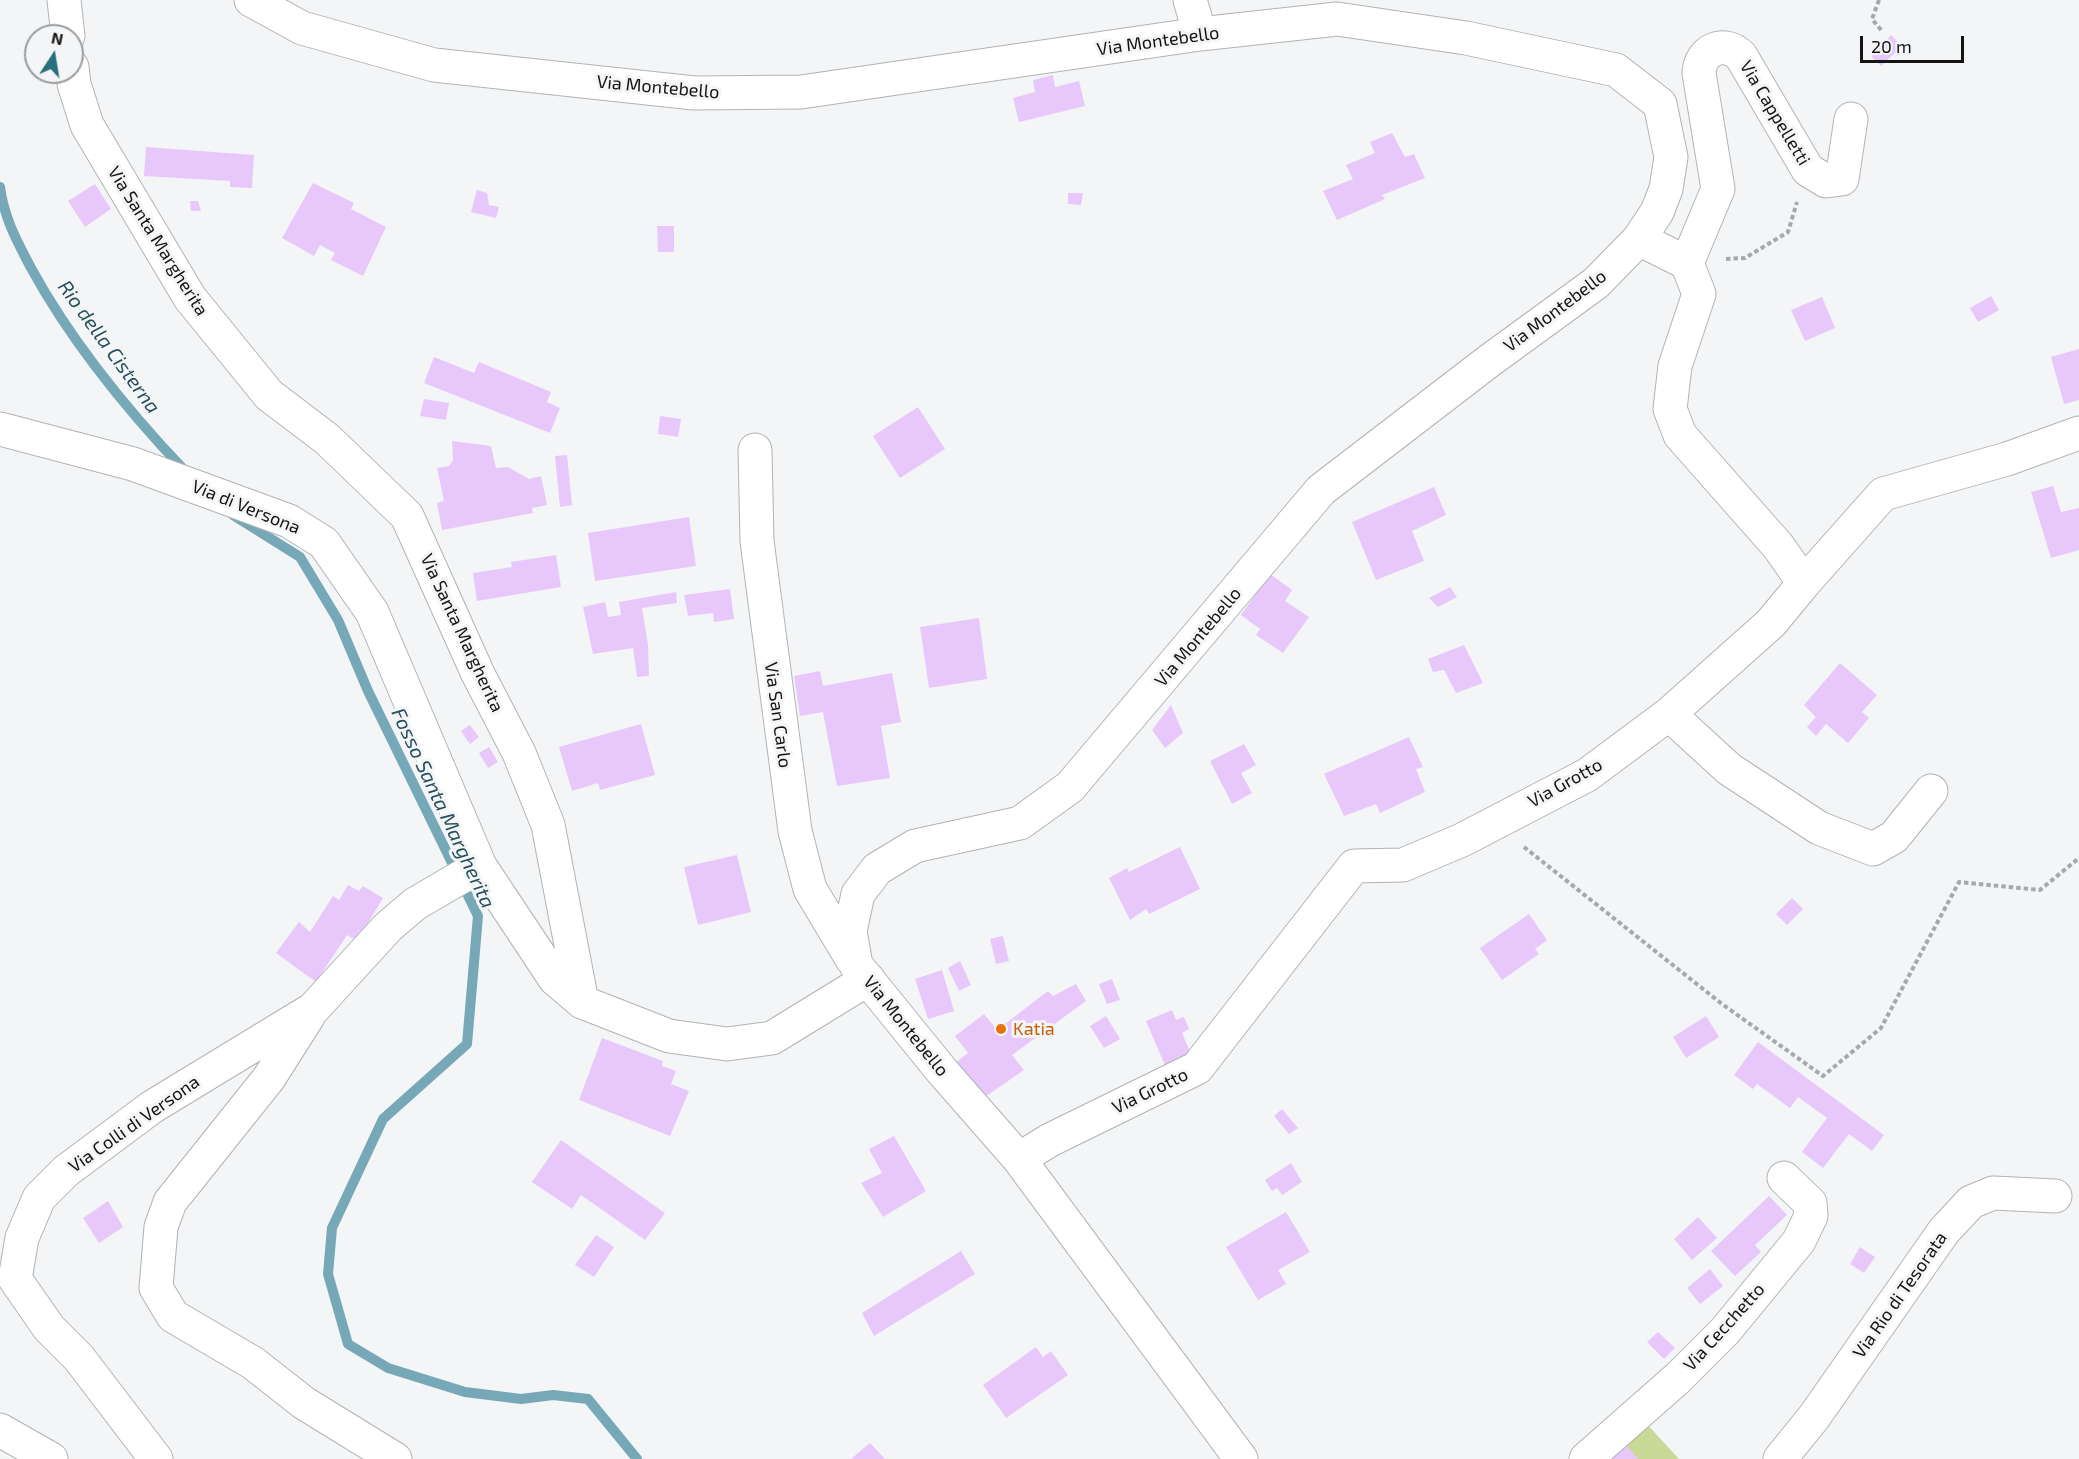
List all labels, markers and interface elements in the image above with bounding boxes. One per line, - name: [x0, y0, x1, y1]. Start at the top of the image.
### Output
- street label: Via Montebello: [1096, 22, 1220, 60]
- north arrow: [24, 24, 84, 84]
- scale bar: [1863, 24, 1966, 62]
- text: N: [50, 27, 65, 48]
- text: 20 m: [1871, 35, 1912, 57]
- street label: Via Cappelletti: [1735, 57, 1815, 169]
- street label: Via Montebello: [596, 71, 720, 103]
- street label: Via Santa Margherita: [103, 162, 213, 320]
- street label: Via Montebello: [1499, 265, 1611, 357]
- water label: Rio della Cisterna: [53, 276, 165, 418]
- street label: Via di Versona: [189, 475, 303, 539]
- street label: Via Santa Margherita: [416, 551, 508, 715]
- street label: Via Montebello: [1150, 583, 1246, 691]
- street label: Via San Carlo: [760, 661, 796, 769]
- water label: Fosso Santa Margherita: [386, 704, 500, 912]
- street label: Via Grotto: [1524, 754, 1606, 812]
- street label: Via Montebello: [859, 971, 953, 1081]
- place label: Katia: [1013, 1018, 1055, 1040]
- marker: Katia: [994, 1022, 1008, 1036]
- street label: Via Grotto: [1109, 1063, 1191, 1119]
- street label: Via Colli di Versona: [64, 1071, 204, 1177]
- street label: Via Rio di Tesorata: [1848, 1228, 1952, 1362]
- street label: Via Cecchetto: [1679, 1279, 1769, 1375]

